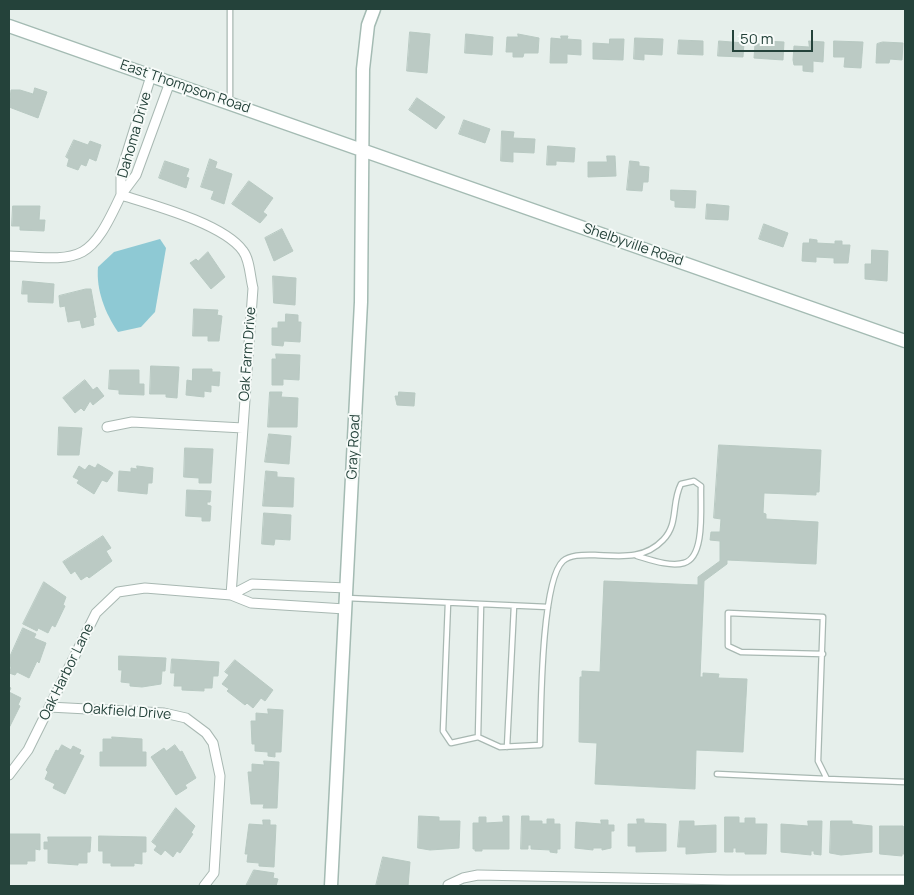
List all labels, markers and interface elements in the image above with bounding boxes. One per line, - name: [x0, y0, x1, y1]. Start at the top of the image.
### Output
- scale bar: [734, 20, 815, 52]
- text: 50 m: [740, 28, 774, 49]
- street label: East Thompson Road: [118, 57, 252, 117]
- street label: Dahoma Drive: [115, 90, 155, 180]
- street label: Shelbyville Road: [581, 220, 685, 270]
- street label: Oak Farm Drive: [236, 306, 260, 402]
- street label: Gray Road: [344, 414, 364, 480]
- street label: Oak Harbor Lane: [36, 621, 98, 723]
- street label: Oakfield Drive: [82, 701, 172, 723]

